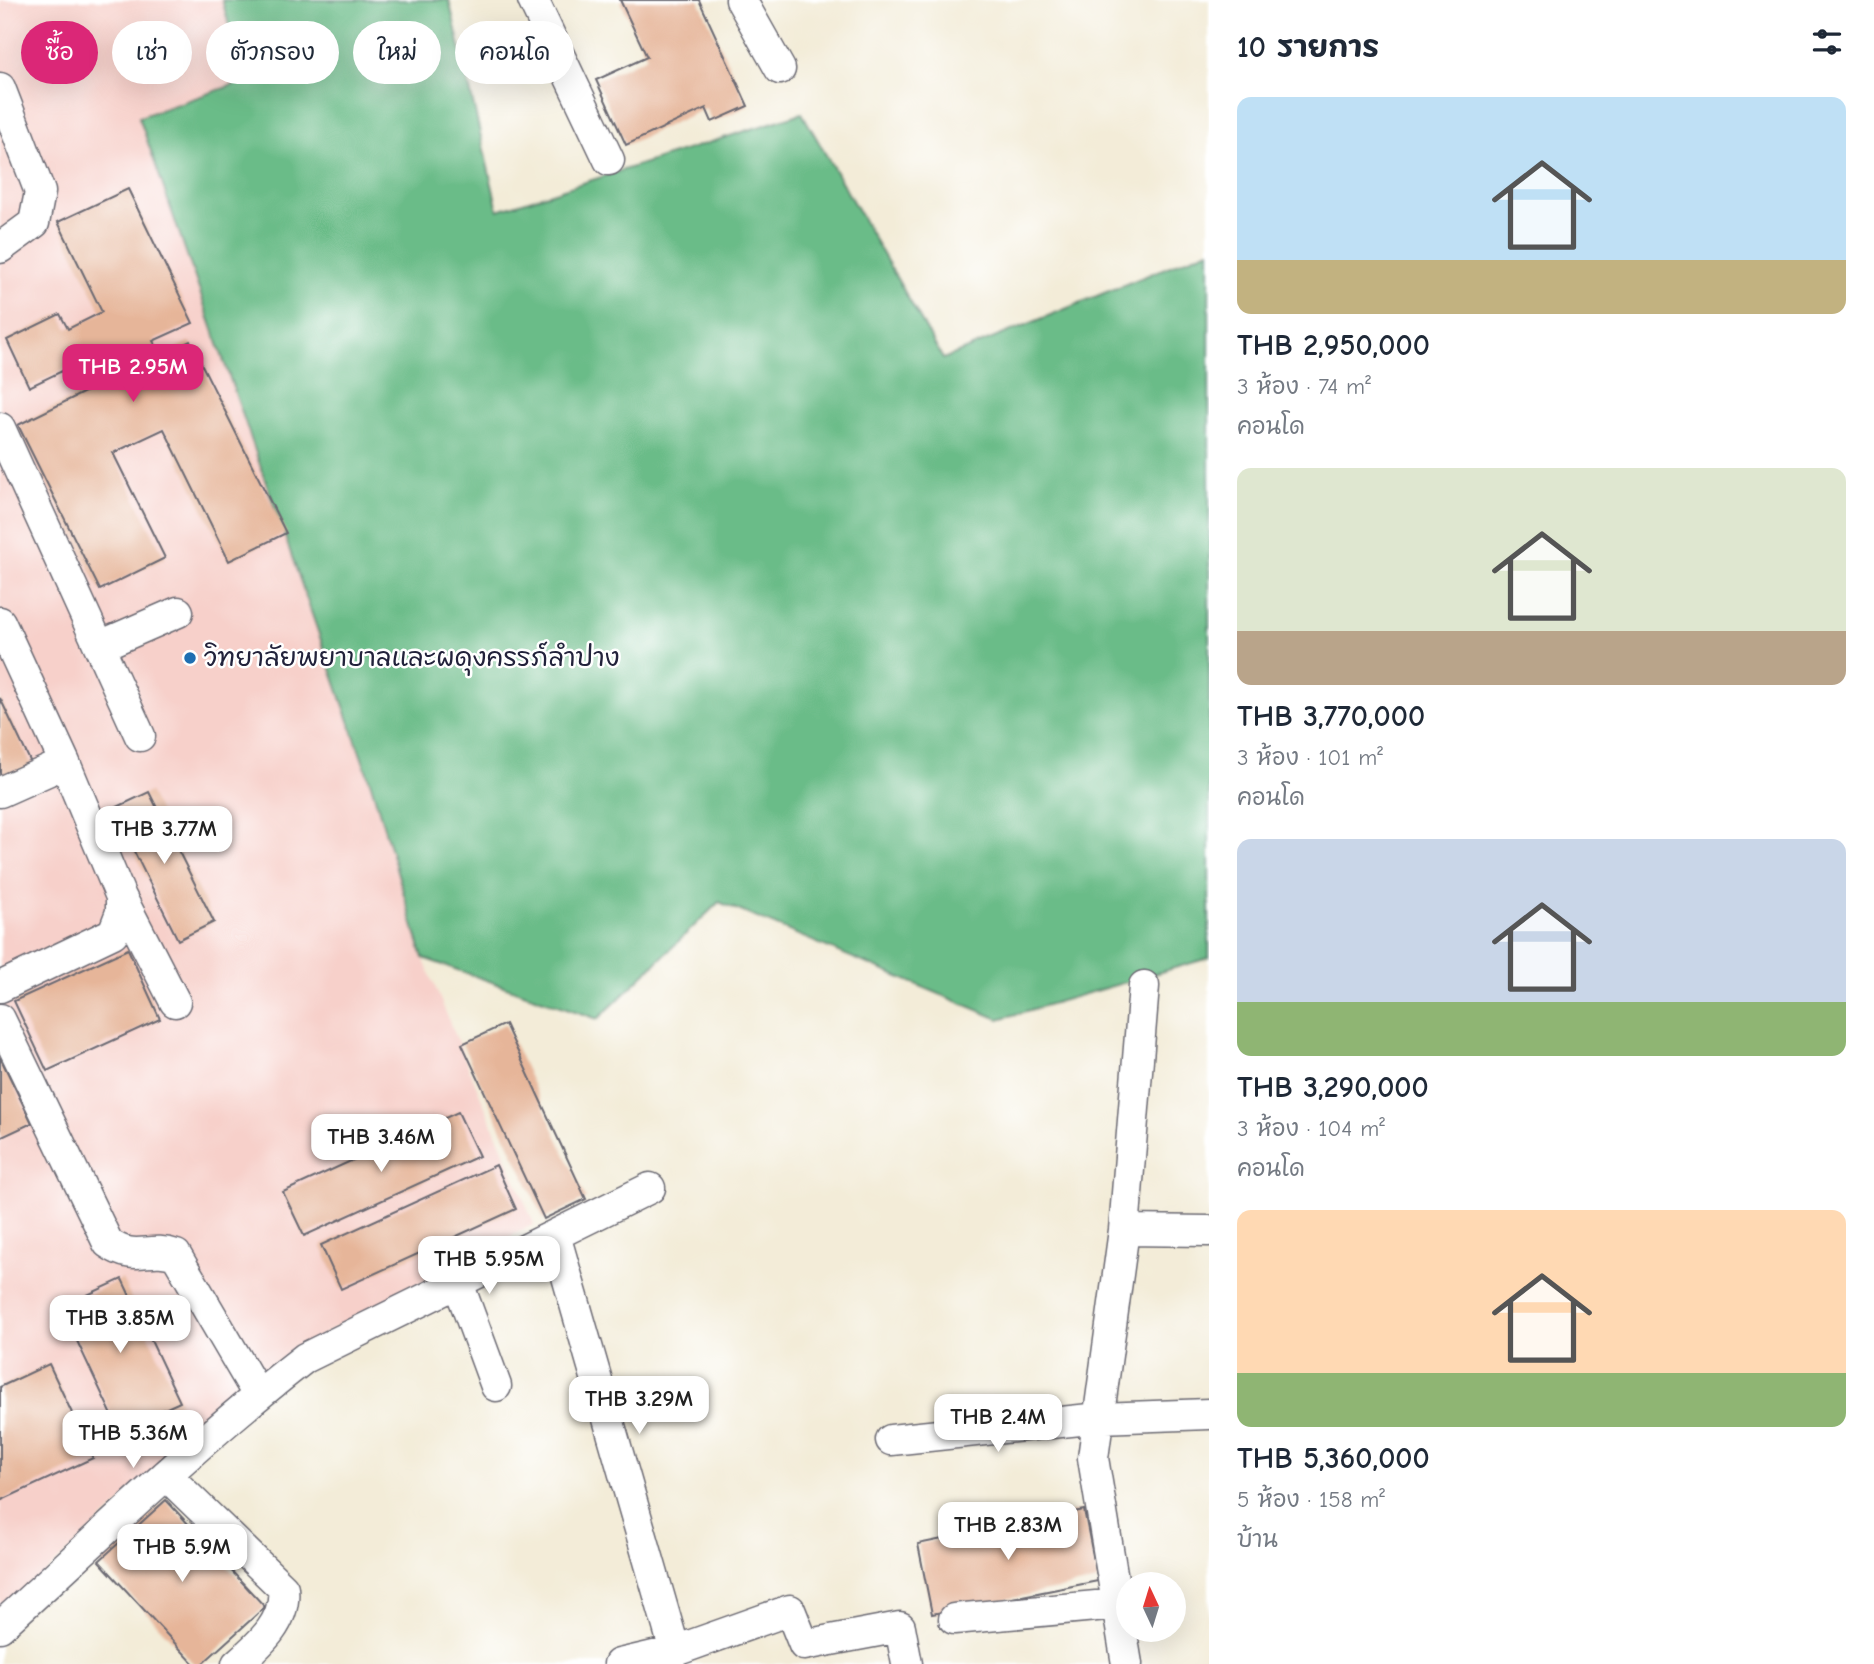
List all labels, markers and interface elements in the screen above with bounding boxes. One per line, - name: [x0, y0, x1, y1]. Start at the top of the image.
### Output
- chip: ซื้อ: [21, 21, 98, 84]
- chip: เช่า: [112, 21, 192, 84]
- chip: ตัวกรอง: [206, 21, 339, 84]
- chip: ใหม่: [353, 21, 441, 84]
- chip: คอนโด: [455, 21, 574, 84]
- icon: filters: [1808, 23, 1846, 61]
- text: 10 รายการ: [1237, 30, 1379, 65]
- icon: home: [1479, 142, 1605, 268]
- text: THB 2,950,000: [1237, 328, 1430, 363]
- pin: THB 2.95M: [53, 344, 213, 404]
- text: THB 2.95M: [78, 353, 188, 380]
- text: 3 ห้อง · 74 m²: [1237, 373, 1371, 400]
- text: คอนโด: [1237, 413, 1305, 440]
- icon: home: [1479, 513, 1605, 639]
- place label: วิทยาลัยพยาบาลและผดุงครรภ์ลําปาง: [204, 641, 620, 676]
- marker: วิทยาลัยพยาบาลและผดุงครรภ์ลําปาง: [182, 650, 198, 666]
- text: THB 3,770,000: [1237, 699, 1425, 734]
- text: 3 ห้อง · 101 m²: [1237, 744, 1383, 771]
- text: คอนโด: [1237, 784, 1305, 811]
- pin: THB 3.77M: [84, 806, 244, 866]
- text: THB 3.77M: [111, 815, 217, 842]
- icon: home: [1479, 884, 1605, 1010]
- text: THB 3,290,000: [1237, 1070, 1429, 1105]
- pin: THB 3.46M: [301, 1114, 461, 1174]
- text: 3 ห้อง · 104 m²: [1237, 1115, 1385, 1142]
- text: THB 3.46M: [327, 1123, 435, 1150]
- text: คอนโด: [1237, 1155, 1305, 1182]
- pin: THB 5.95M: [409, 1236, 569, 1296]
- text: THB 5.95M: [434, 1245, 544, 1272]
- icon: home: [1479, 1255, 1605, 1381]
- pin: THB 3.85M: [40, 1296, 200, 1355]
- text: THB 3.85M: [66, 1304, 174, 1331]
- pin: THB 3.29M: [559, 1376, 719, 1436]
- text: THB 3.29M: [585, 1385, 693, 1412]
- pin: THB 2.4M: [926, 1394, 1070, 1454]
- text: THB 2.4M: [950, 1403, 1046, 1430]
- pin: THB 5.36M: [53, 1410, 213, 1470]
- text: THB 5.36M: [79, 1419, 188, 1446]
- text: THB 5,360,000: [1237, 1441, 1430, 1476]
- text: 5 ห้อง · 158 m²: [1237, 1486, 1385, 1513]
- pin: THB 2.83M: [928, 1502, 1088, 1562]
- text: THB 2.83M: [954, 1511, 1062, 1538]
- pin: THB 5.9M: [110, 1524, 254, 1584]
- text: บ้าน: [1237, 1526, 1278, 1553]
- text: THB 5.9M: [133, 1533, 231, 1560]
- north arrow: [1116, 1572, 1186, 1642]
- map controls: [1116, 1572, 1186, 1642]

